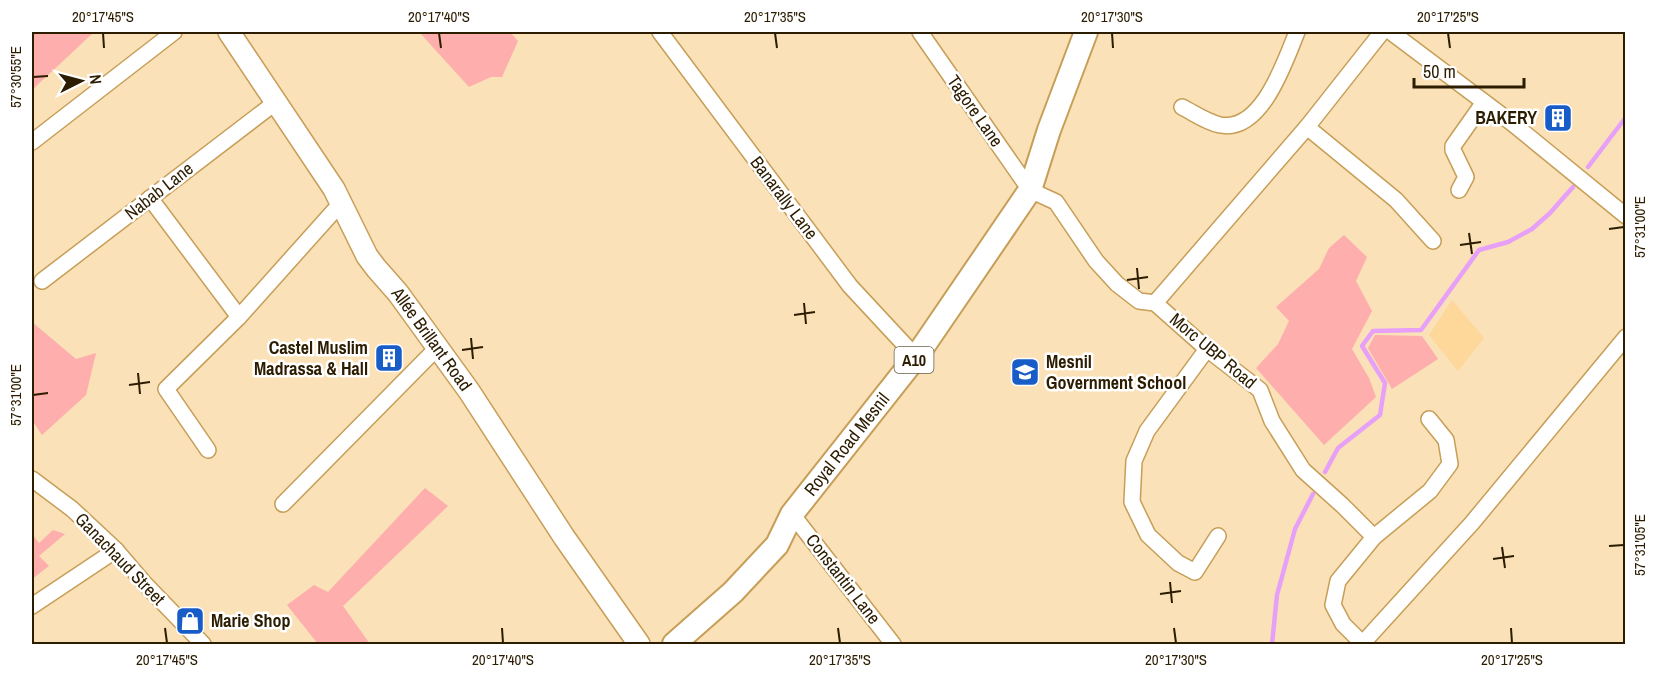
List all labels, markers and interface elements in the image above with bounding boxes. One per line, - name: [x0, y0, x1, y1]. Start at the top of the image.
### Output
- text: 20°17'45"S: [72, 6, 134, 27]
- text: 20°17'40"S: [408, 6, 470, 27]
- text: 20°17'35"S: [744, 6, 806, 27]
- text: 20°17'30"S: [1081, 6, 1143, 27]
- text: 20°17'25"S: [1417, 6, 1479, 27]
- text: 57°30'55"E: [5, 46, 26, 108]
- north arrow: [51, 51, 111, 111]
- scale bar: [1414, 51, 1524, 89]
- text: 50 m: [1423, 59, 1456, 84]
- street label: Tagore Lane: [942, 70, 1009, 152]
- text: N: [84, 74, 107, 85]
- building icon: BAKERY: [1542, 102, 1574, 134]
- place label: BAKERY: [1475, 105, 1537, 130]
- street label: Banarally Lane: [745, 151, 824, 245]
- street label: Nabab Lane: [119, 156, 198, 225]
- text: 57°31'00"E: [1629, 196, 1650, 258]
- street label: Allée Brillant Road: [385, 281, 478, 396]
- street label: Morc UBP Road: [1165, 307, 1262, 394]
- place label: Castel Muslim Madrassa & Hall: [254, 335, 368, 381]
- building icon: Castel Muslim Madrassa & Hall: [373, 342, 405, 374]
- road number: A10: [894, 347, 934, 373]
- place label: Mesnil Government School: [1046, 349, 1186, 395]
- school or university icon: Mesnil Government School: [1009, 356, 1041, 388]
- text: 57°31'00"E: [5, 364, 26, 426]
- street label: Royal Road Mesnil: [798, 387, 895, 501]
- street label: Ganachaud Street: [70, 507, 171, 610]
- text: 57°31'05"E: [1629, 514, 1650, 576]
- street label: Constantin Lane: [800, 528, 887, 629]
- shop icon: Marie Shop: [174, 605, 206, 637]
- place label: Marie Shop: [211, 608, 291, 633]
- text: 20°17'45"S: [136, 649, 198, 670]
- text: 20°17'40"S: [472, 649, 534, 670]
- text: 20°17'35"S: [809, 649, 871, 670]
- text: 20°17'30"S: [1145, 649, 1207, 670]
- text: 20°17'25"S: [1481, 649, 1543, 670]

